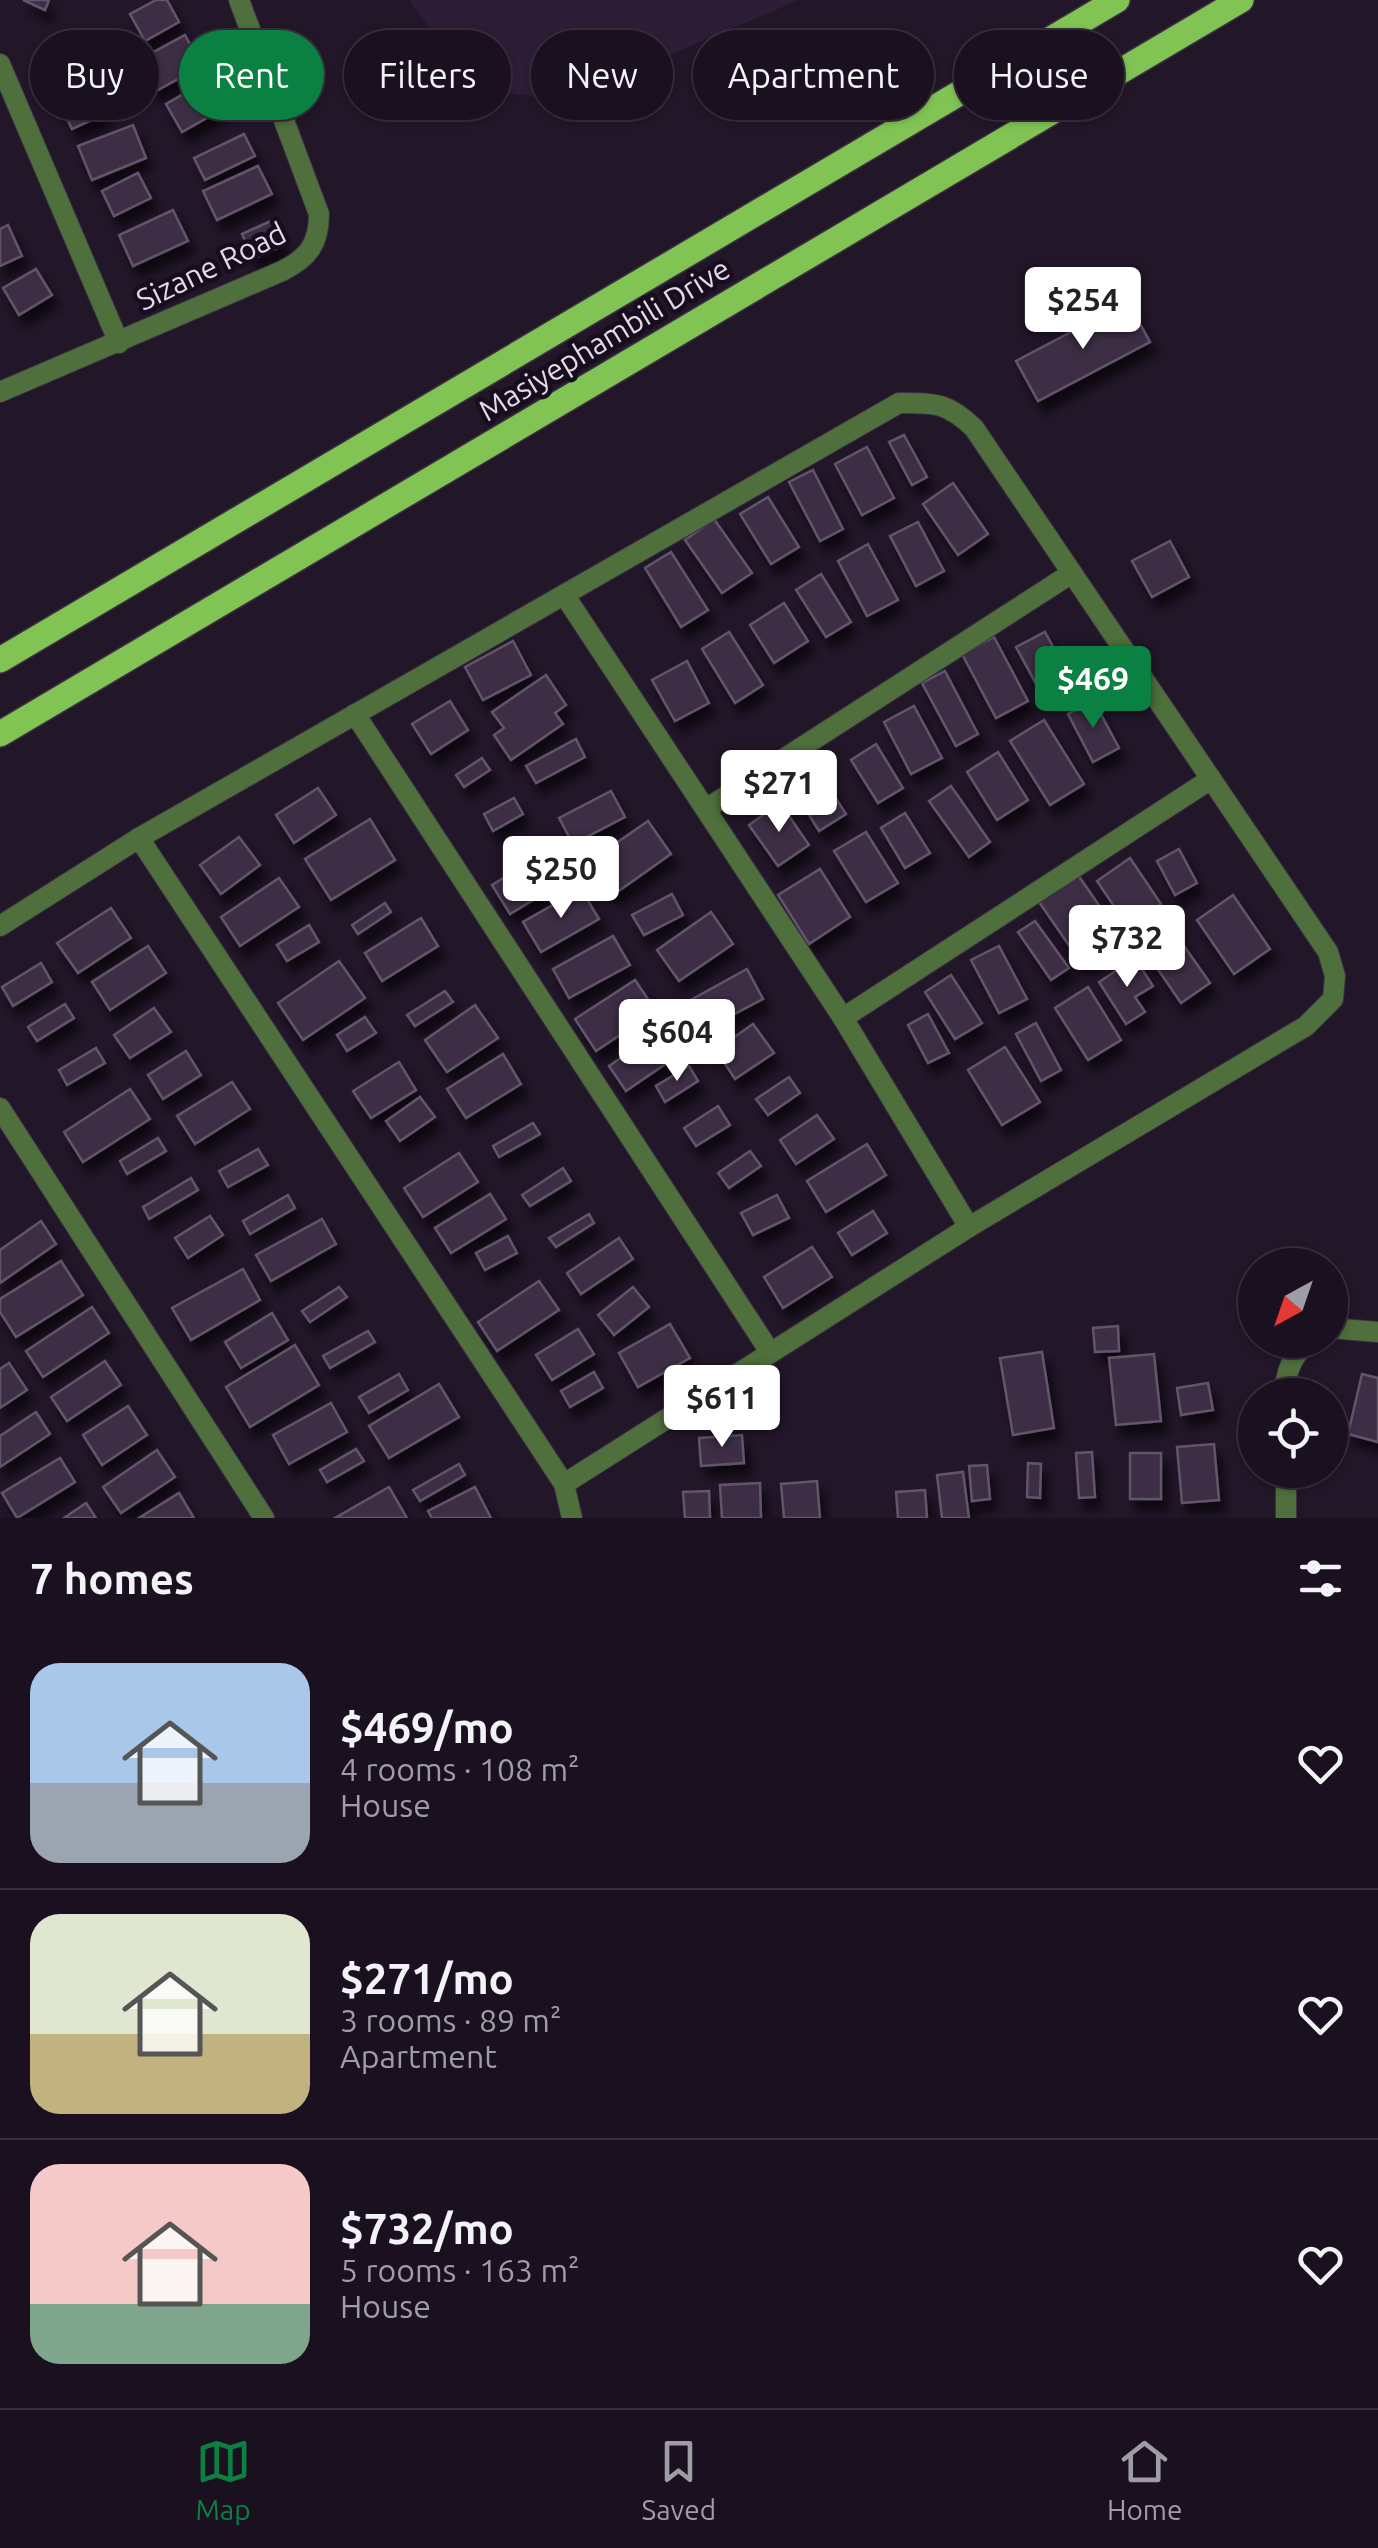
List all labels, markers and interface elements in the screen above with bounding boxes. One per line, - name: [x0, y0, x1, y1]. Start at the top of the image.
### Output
- chip: Buy: [30, 30, 159, 120]
- chip: Rent: [179, 30, 324, 120]
- chip: Filters: [344, 30, 511, 120]
- chip: New: [531, 30, 673, 120]
- chip: Apartment: [693, 30, 934, 120]
- chip: House: [954, 30, 1124, 120]
- street label: Sizane Road: [131, 215, 291, 317]
- street label: Masiyephambili Drive: [472, 251, 736, 427]
- pin: $254: [1024, 267, 1142, 352]
- text: $254: [1047, 281, 1119, 317]
- pin: $469: [1034, 646, 1152, 731]
- text: $469: [1057, 660, 1129, 696]
- pin: $271: [720, 750, 838, 835]
- text: $271: [743, 764, 815, 800]
- pin: $250: [502, 836, 620, 921]
- text: $250: [525, 850, 597, 886]
- pin: $732: [1068, 905, 1186, 990]
- text: $732: [1091, 919, 1163, 955]
- pin: $604: [618, 999, 736, 1084]
- text: $604: [641, 1013, 713, 1049]
- north arrow: [1238, 1248, 1348, 1358]
- map controls: [1238, 1248, 1348, 1488]
- pin: $611: [663, 1365, 781, 1450]
- button: locate: [1238, 1378, 1348, 1488]
- text: $611: [686, 1379, 758, 1415]
- icon: filters: [1293, 1551, 1348, 1606]
- text: 7 homes: [30, 1555, 194, 1602]
- icon: home: [110, 1703, 230, 1823]
- text: $469/mo: [340, 1704, 514, 1751]
- icon: heart: [1293, 1736, 1348, 1791]
- text: 4 rooms · 108 m²: [340, 1751, 580, 1787]
- text: House: [340, 1787, 431, 1823]
- icon: home: [110, 1954, 230, 2074]
- text: $271/mo: [340, 1955, 514, 2002]
- icon: heart: [1293, 1987, 1348, 2042]
- text: 3 rooms · 89 m²: [340, 2002, 561, 2038]
- text: Apartment: [340, 2038, 497, 2074]
- icon: home: [110, 2204, 230, 2324]
- text: $732/mo: [340, 2205, 514, 2252]
- icon: heart: [1293, 2237, 1348, 2292]
- text: 5 rooms · 163 m²: [340, 2252, 580, 2288]
- text: House: [340, 2288, 431, 2324]
- tab: Map: [195, 2434, 251, 2525]
- tab: Saved: [642, 2434, 716, 2525]
- tab: Home: [1107, 2434, 1183, 2525]

